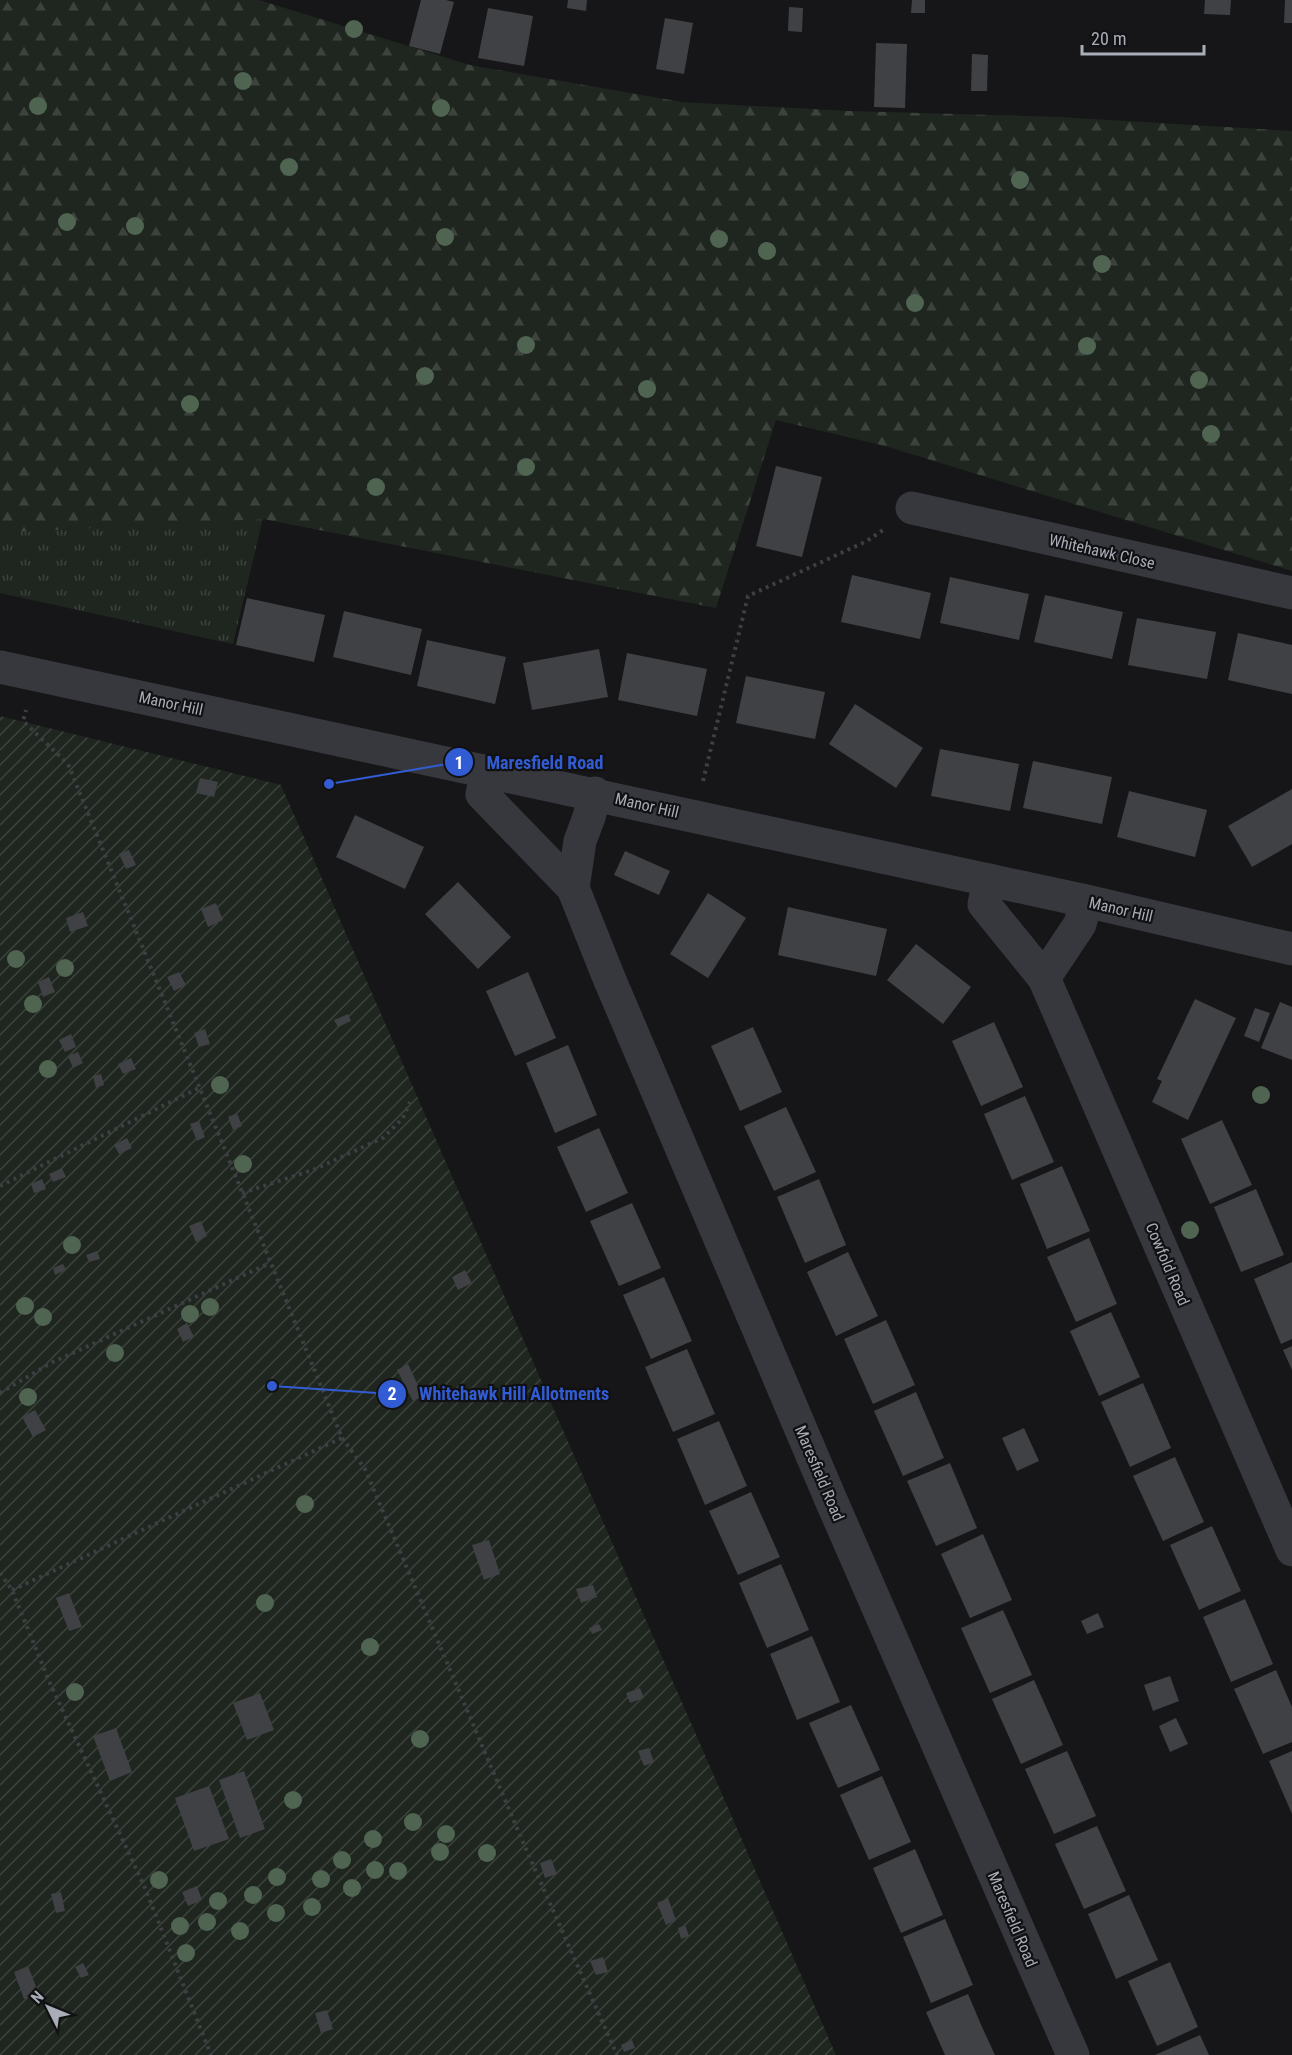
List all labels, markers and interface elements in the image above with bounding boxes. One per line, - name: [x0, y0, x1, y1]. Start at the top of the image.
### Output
- scale bar: [1082, 18, 1204, 56]
- text: 20 m: [1091, 28, 1126, 49]
- street label: Whitehawk Close: [1047, 530, 1157, 573]
- street label: Manor Hill: [137, 687, 205, 720]
- callout: Maresfield Road: [444, 744, 615, 780]
- text: 1: [454, 752, 464, 773]
- text: Maresfield Road: [486, 752, 604, 773]
- street label: Manor Hill: [613, 789, 681, 822]
- street label: Manor Hill: [1087, 893, 1155, 926]
- street label: Cowfold Road: [1142, 1220, 1193, 1308]
- callout: Whitehawk Hill Allotments: [377, 1376, 621, 1412]
- text: 2: [387, 1383, 397, 1404]
- text: Whitehawk Hill Allotments: [419, 1383, 609, 1404]
- street label: Maresfield Road: [791, 1423, 848, 1524]
- street label: Maresfield Road: [984, 1869, 1041, 1970]
- north arrow: [18, 1977, 78, 2037]
- text: N: [27, 1987, 48, 2007]

